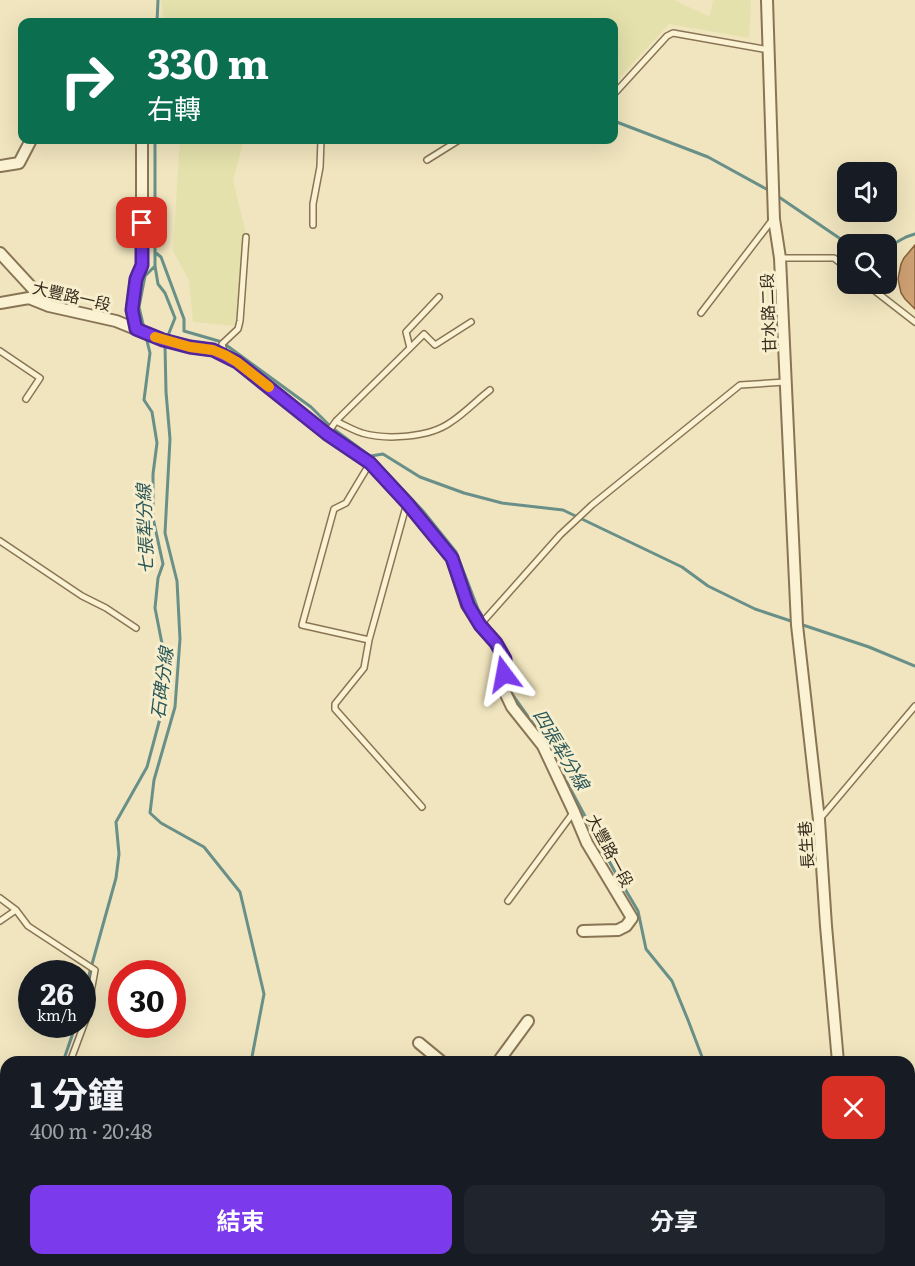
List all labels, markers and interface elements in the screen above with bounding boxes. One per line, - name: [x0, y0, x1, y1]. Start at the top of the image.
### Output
- text: 330 m: [147, 30, 269, 92]
- icon: right: [48, 42, 126, 120]
- text: 右轉: [147, 87, 201, 127]
- map controls: [837, 162, 897, 294]
- button: sound: [837, 162, 897, 222]
- pin: [116, 197, 167, 248]
- icon: arrive: [125, 206, 158, 239]
- button: search: [837, 234, 897, 294]
- street label: 甘水路二段: [754, 273, 780, 353]
- street label: 大豐路一段: [30, 274, 114, 316]
- water label: 七張犁分線: [129, 482, 159, 574]
- position arrow: [472, 642, 536, 706]
- water label: 石碑分線: [143, 644, 179, 720]
- water label: 四張犁分線: [527, 703, 598, 796]
- street label: 大豐路一段: [582, 809, 640, 891]
- street label: 長生巷: [791, 820, 819, 870]
- speed limit sign: 30: [108, 960, 186, 1038]
- text: 26: [40, 970, 74, 1014]
- text: km/h: [37, 1003, 77, 1026]
- text: 1 分鐘: [30, 1066, 124, 1119]
- button: close: [822, 1076, 885, 1139]
- text: 400 m · 20:48: [30, 1115, 152, 1145]
- button: 結束: [30, 1185, 452, 1254]
- button: 分享: [464, 1185, 885, 1254]

